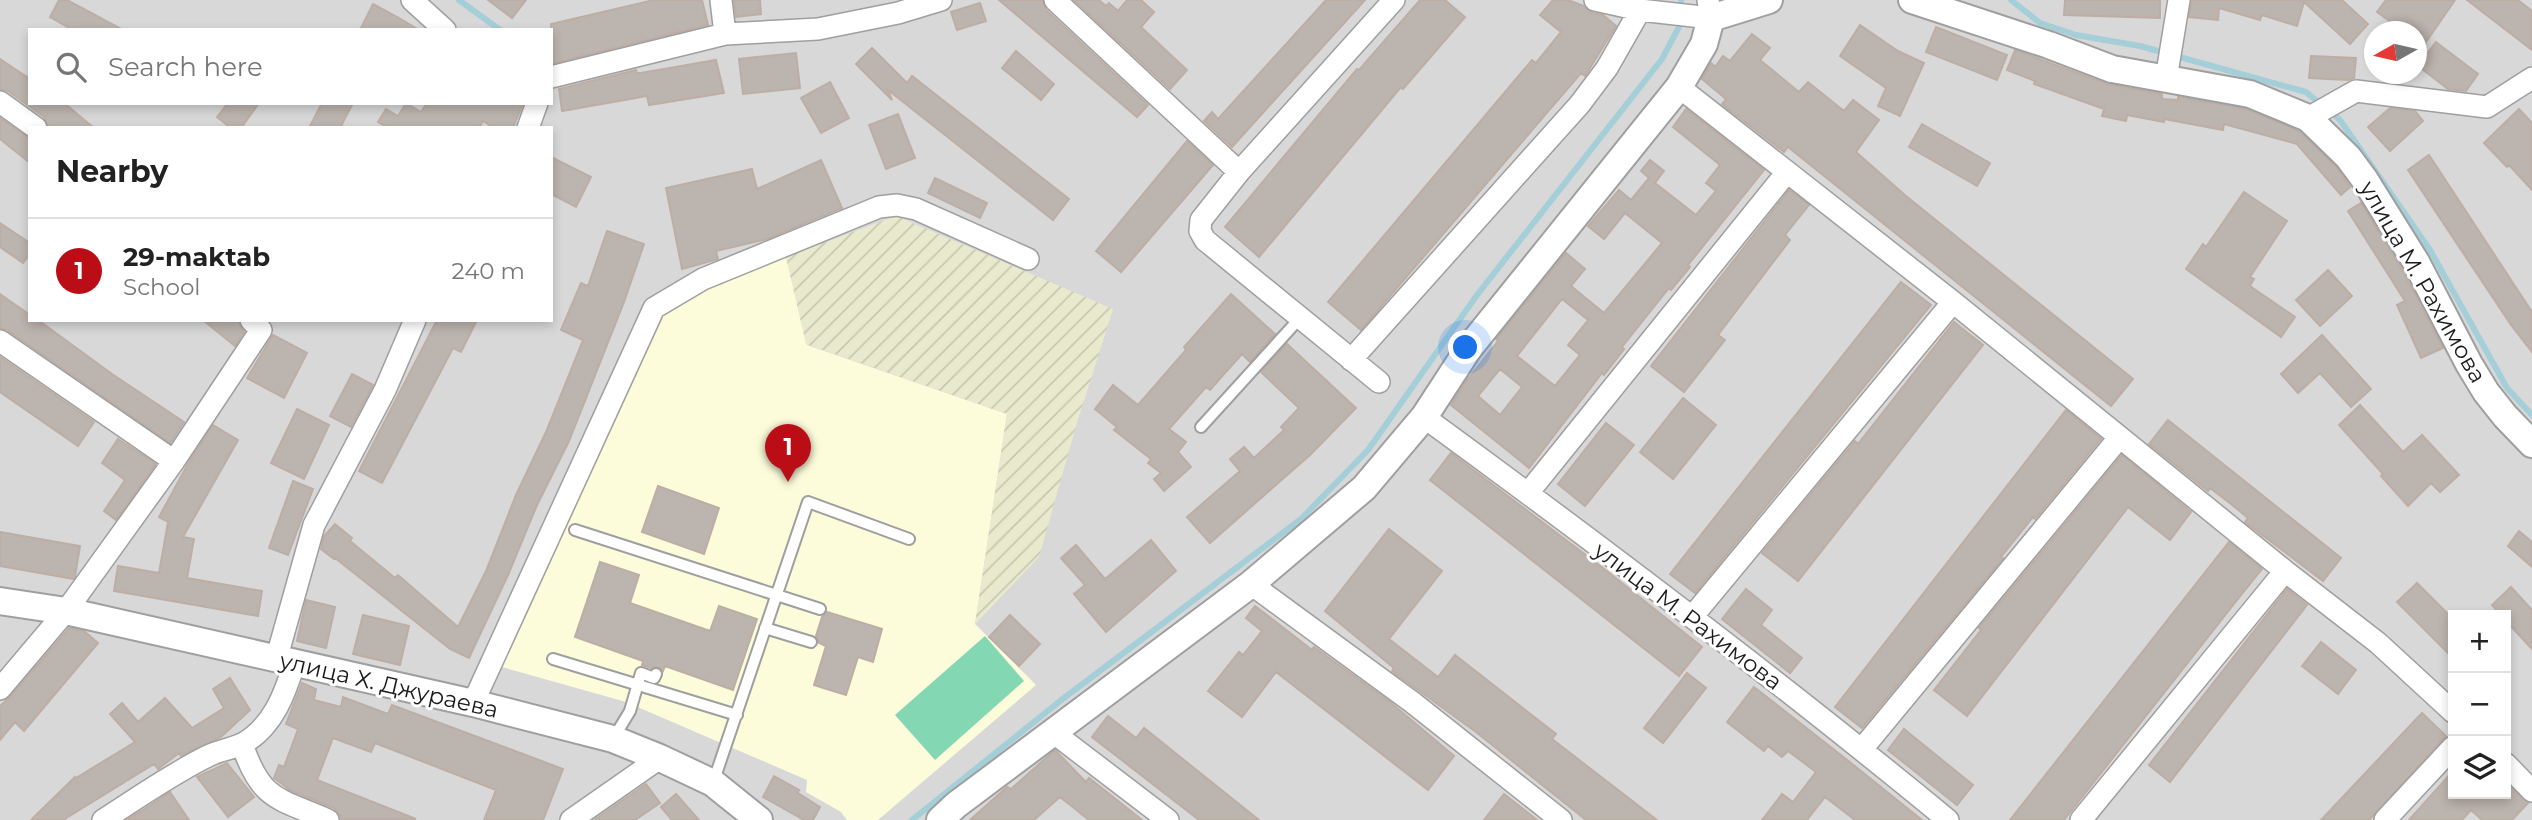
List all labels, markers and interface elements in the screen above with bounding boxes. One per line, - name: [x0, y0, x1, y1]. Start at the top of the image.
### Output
- north arrow: [2364, 21, 2427, 84]
- search box: [28, 28, 553, 105]
- icon: search: [52, 48, 90, 86]
- text: Search here: [108, 51, 263, 83]
- text: Nearby: [56, 153, 168, 190]
- street label: улица М. Рахимова: [2353, 175, 2492, 388]
- text: 29-maktab: [123, 241, 270, 273]
- text: 1: [74, 257, 84, 285]
- text: 240 m: [452, 257, 525, 285]
- text: School: [123, 273, 201, 301]
- your location: [1448, 330, 1482, 364]
- pin: 1: [765, 424, 811, 482]
- street label: улица М. Рахимова: [1588, 535, 1788, 696]
- map controls: [2448, 610, 2511, 799]
- button: +: [2448, 610, 2511, 673]
- street label: улица Х. Джураева: [276, 646, 501, 724]
- button: −: [2448, 673, 2511, 736]
- button: layers: [2448, 736, 2511, 799]

